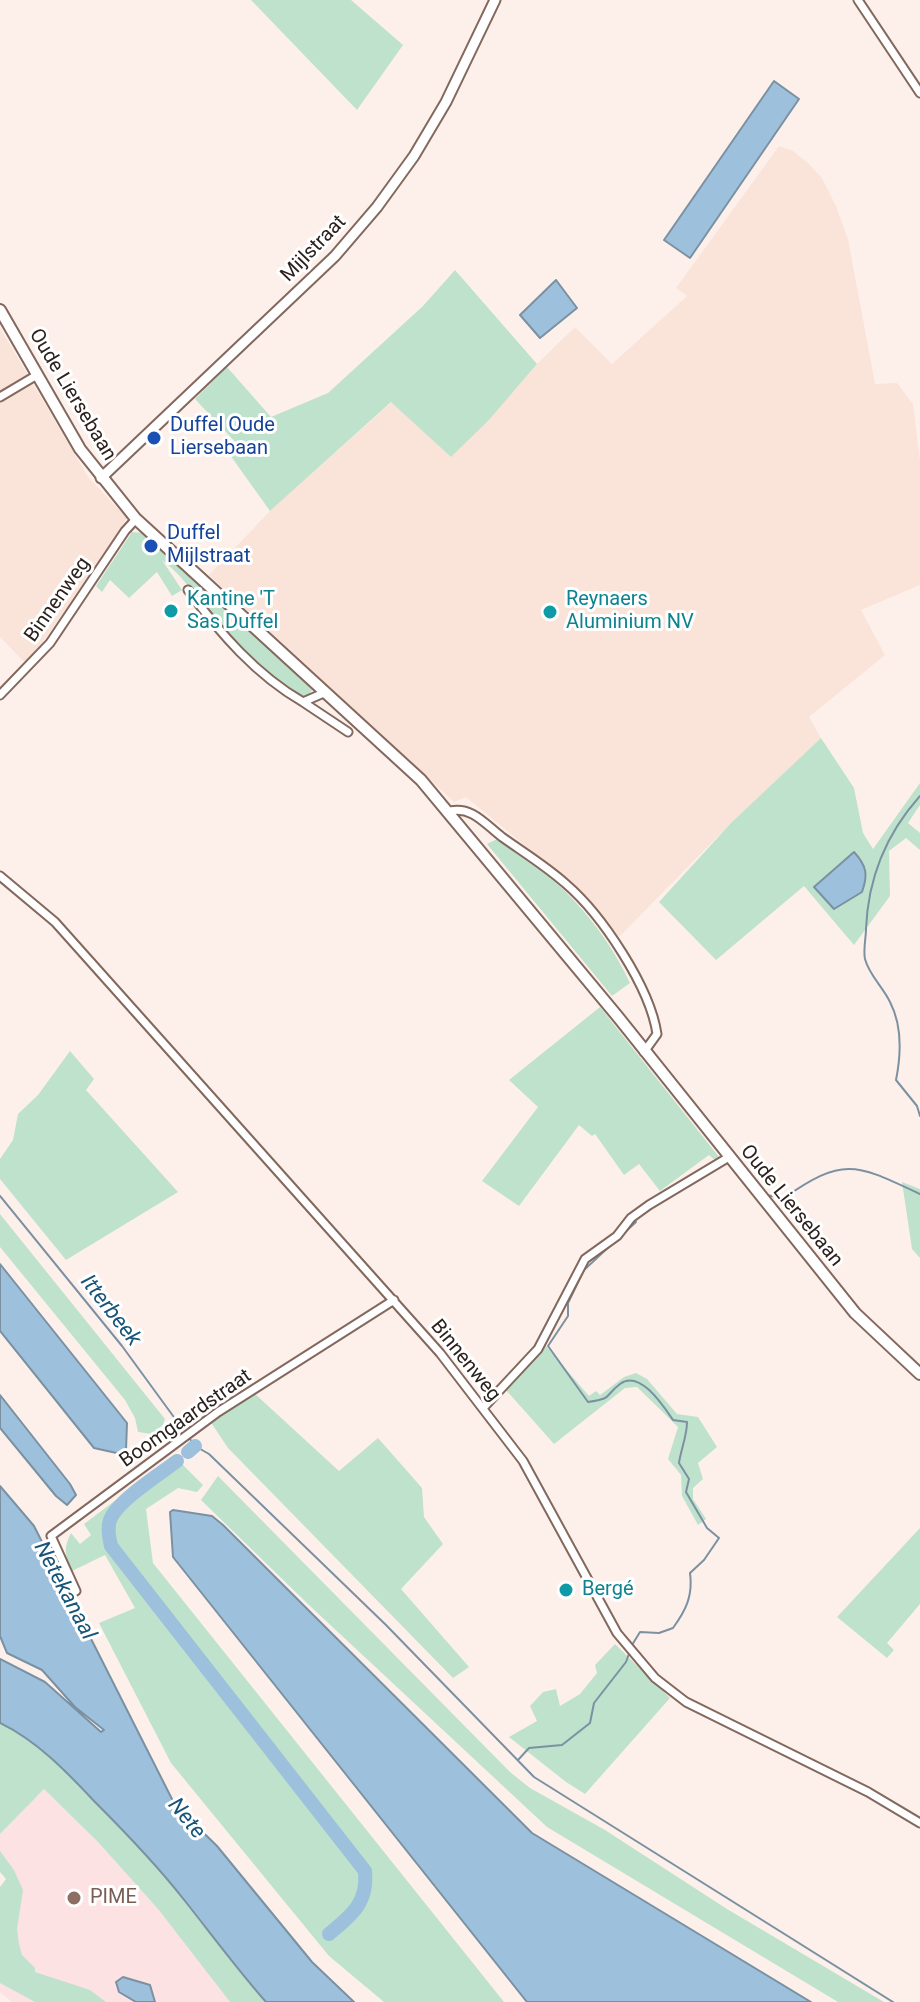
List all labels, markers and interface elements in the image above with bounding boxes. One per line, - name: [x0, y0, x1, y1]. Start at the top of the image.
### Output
- street label: Mijlstraat: [276, 211, 352, 287]
- street label: Oude Liersebaan: [23, 325, 121, 465]
- place label: Duffel Oude Liersebaan: [170, 414, 275, 461]
- marker: Duffel Oude Liersebaan: [145, 429, 163, 447]
- place label: Duffel Mijlstraat: [167, 522, 251, 569]
- marker: Duffel Mijlstraat: [142, 537, 160, 555]
- street label: Binnenweg: [20, 553, 96, 647]
- place label: Kantine 'T Sas Duffel: [187, 588, 278, 635]
- place label: Reynaers Aluminium NV: [566, 588, 694, 635]
- marker: Kantine 'T Sas Duffel: [162, 602, 180, 620]
- marker: Reynaers Aluminium NV: [541, 603, 559, 621]
- street label: Oude Liersebaan: [735, 1140, 847, 1272]
- water label: Itterbeek: [74, 1270, 146, 1352]
- street label: Binnenweg: [425, 1315, 505, 1407]
- street label: Boomgaardstraat: [116, 1365, 256, 1473]
- water label: Netekanaal: [27, 1537, 101, 1645]
- place label: Bergé: [582, 1578, 633, 1602]
- marker: Bergé: [557, 1581, 575, 1599]
- water label: Nete: [162, 1793, 210, 1845]
- place label: PIME: [90, 1886, 137, 1910]
- marker: PIME: [65, 1889, 83, 1907]

